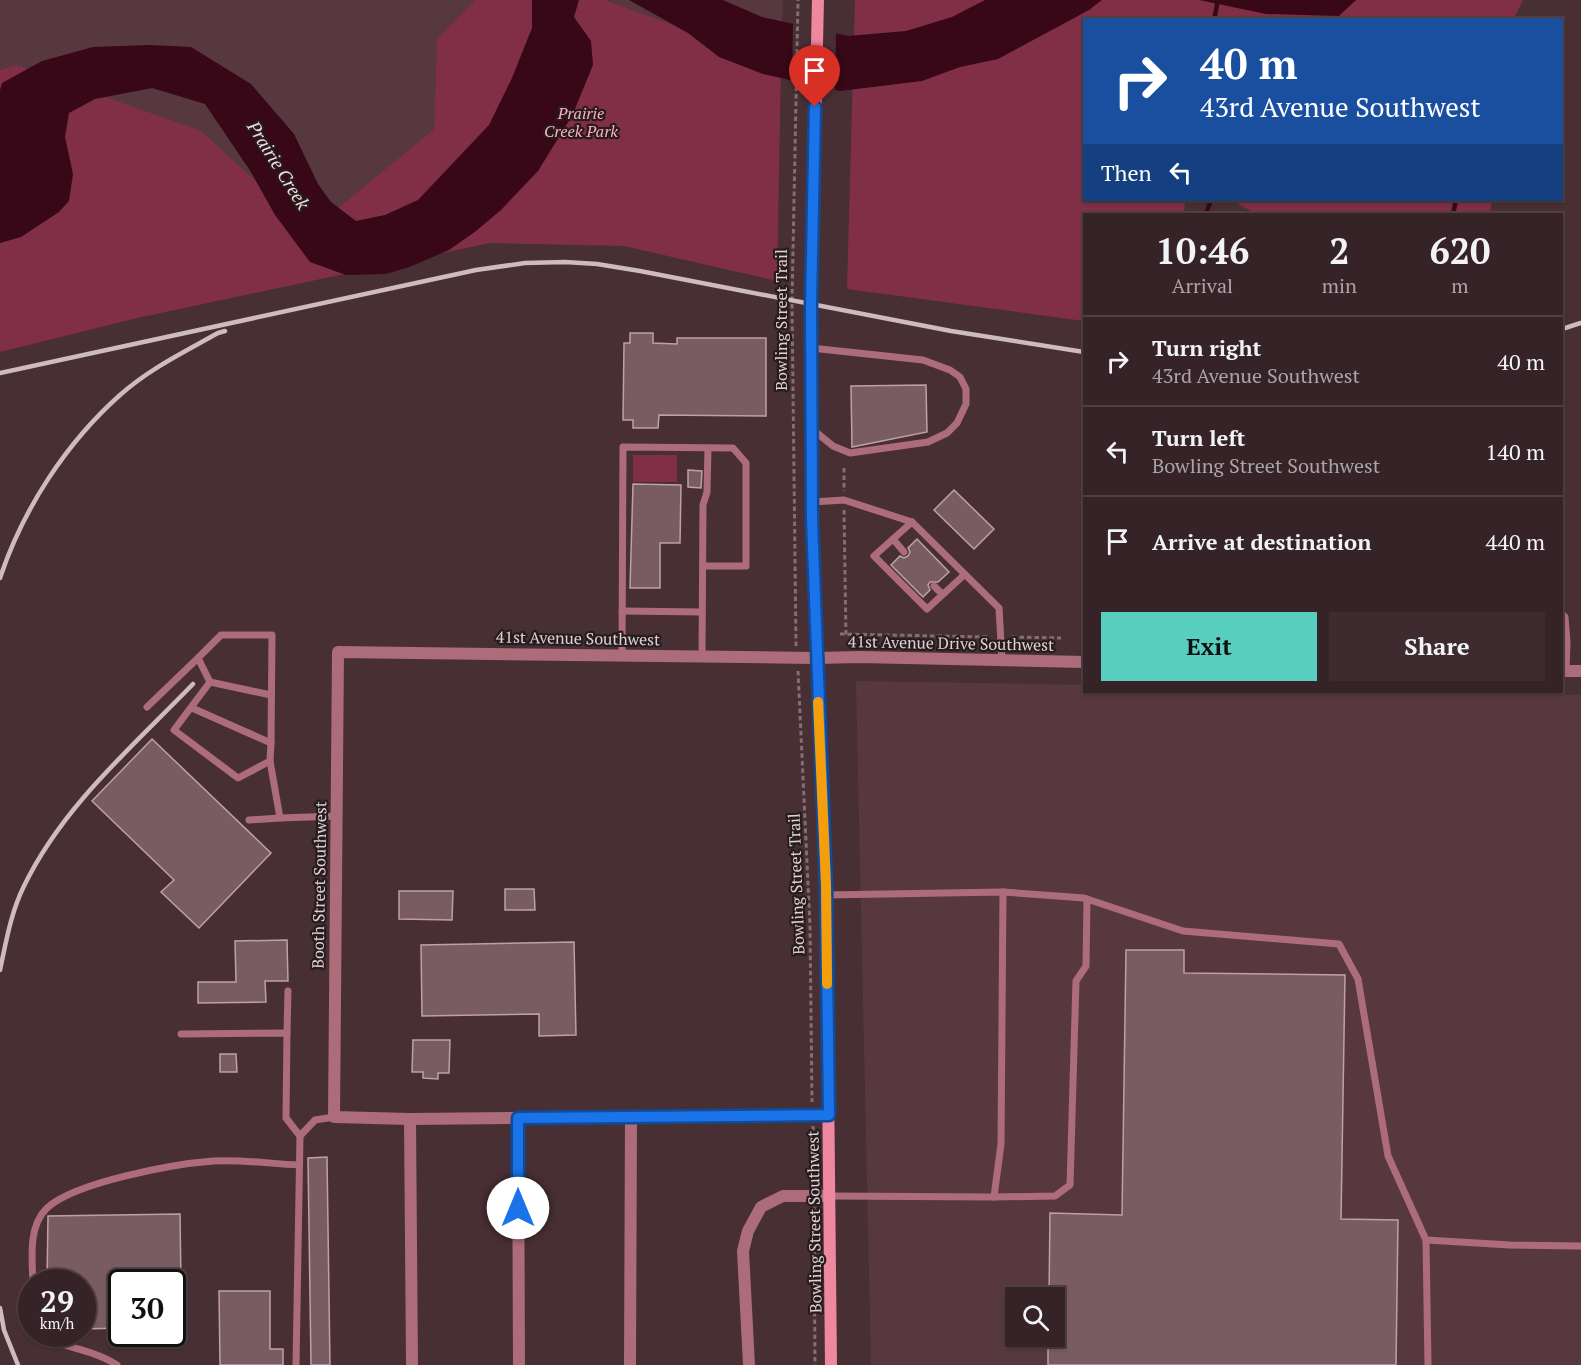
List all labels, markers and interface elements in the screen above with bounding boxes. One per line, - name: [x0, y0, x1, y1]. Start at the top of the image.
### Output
- text: 40 m: [1200, 35, 1298, 91]
- icon: right: [1101, 42, 1179, 120]
- pin: [789, 45, 840, 107]
- icon: arrive: [798, 54, 831, 87]
- text: 43rd Avenue Southwest: [1200, 89, 1481, 125]
- park label: Prairie Creek Park: [544, 102, 618, 142]
- water label: Prairie Creek: [242, 115, 316, 214]
- icon: left: [1164, 156, 1197, 189]
- text: Then: [1101, 158, 1152, 187]
- text: 10:46: [1156, 227, 1249, 274]
- text: 2: [1329, 227, 1350, 274]
- text: 620: [1429, 227, 1490, 274]
- street label: Bowling Street Trail: [770, 249, 792, 391]
- text: Arrival: [1172, 272, 1233, 299]
- text: min: [1322, 272, 1357, 299]
- text: m: [1451, 272, 1469, 299]
- text: Turn right: [1152, 333, 1261, 362]
- icon: right: [1101, 345, 1134, 378]
- text: 40 m: [1497, 347, 1545, 376]
- text: 43rd Avenue Southwest: [1152, 362, 1360, 389]
- text: Turn left: [1152, 423, 1245, 452]
- icon: left: [1101, 435, 1134, 468]
- text: 140 m: [1485, 437, 1545, 466]
- text: Bowling Street Southwest: [1152, 452, 1380, 479]
- icon: arrive: [1101, 525, 1134, 558]
- text: Arrive at destination: [1152, 527, 1371, 556]
- text: 440 m: [1485, 527, 1545, 556]
- button: Exit: [1101, 612, 1317, 681]
- button: Share: [1329, 612, 1545, 681]
- street label: 41st Avenue Southwest: [496, 626, 660, 650]
- street label: 41st Avenue Drive Southwest: [848, 630, 1054, 656]
- street label: Booth Street Southwest: [307, 801, 331, 969]
- street label: Bowling Street Trail: [783, 813, 809, 955]
- street label: Bowling Street Southwest: [801, 1131, 827, 1313]
- position arrow: [486, 1176, 550, 1240]
- speed limit sign: 30: [108, 1269, 186, 1347]
- text: 29: [40, 1281, 74, 1321]
- map controls: [1005, 1287, 1065, 1347]
- button: search: [1005, 1287, 1065, 1347]
- text: km/h: [40, 1313, 74, 1333]

